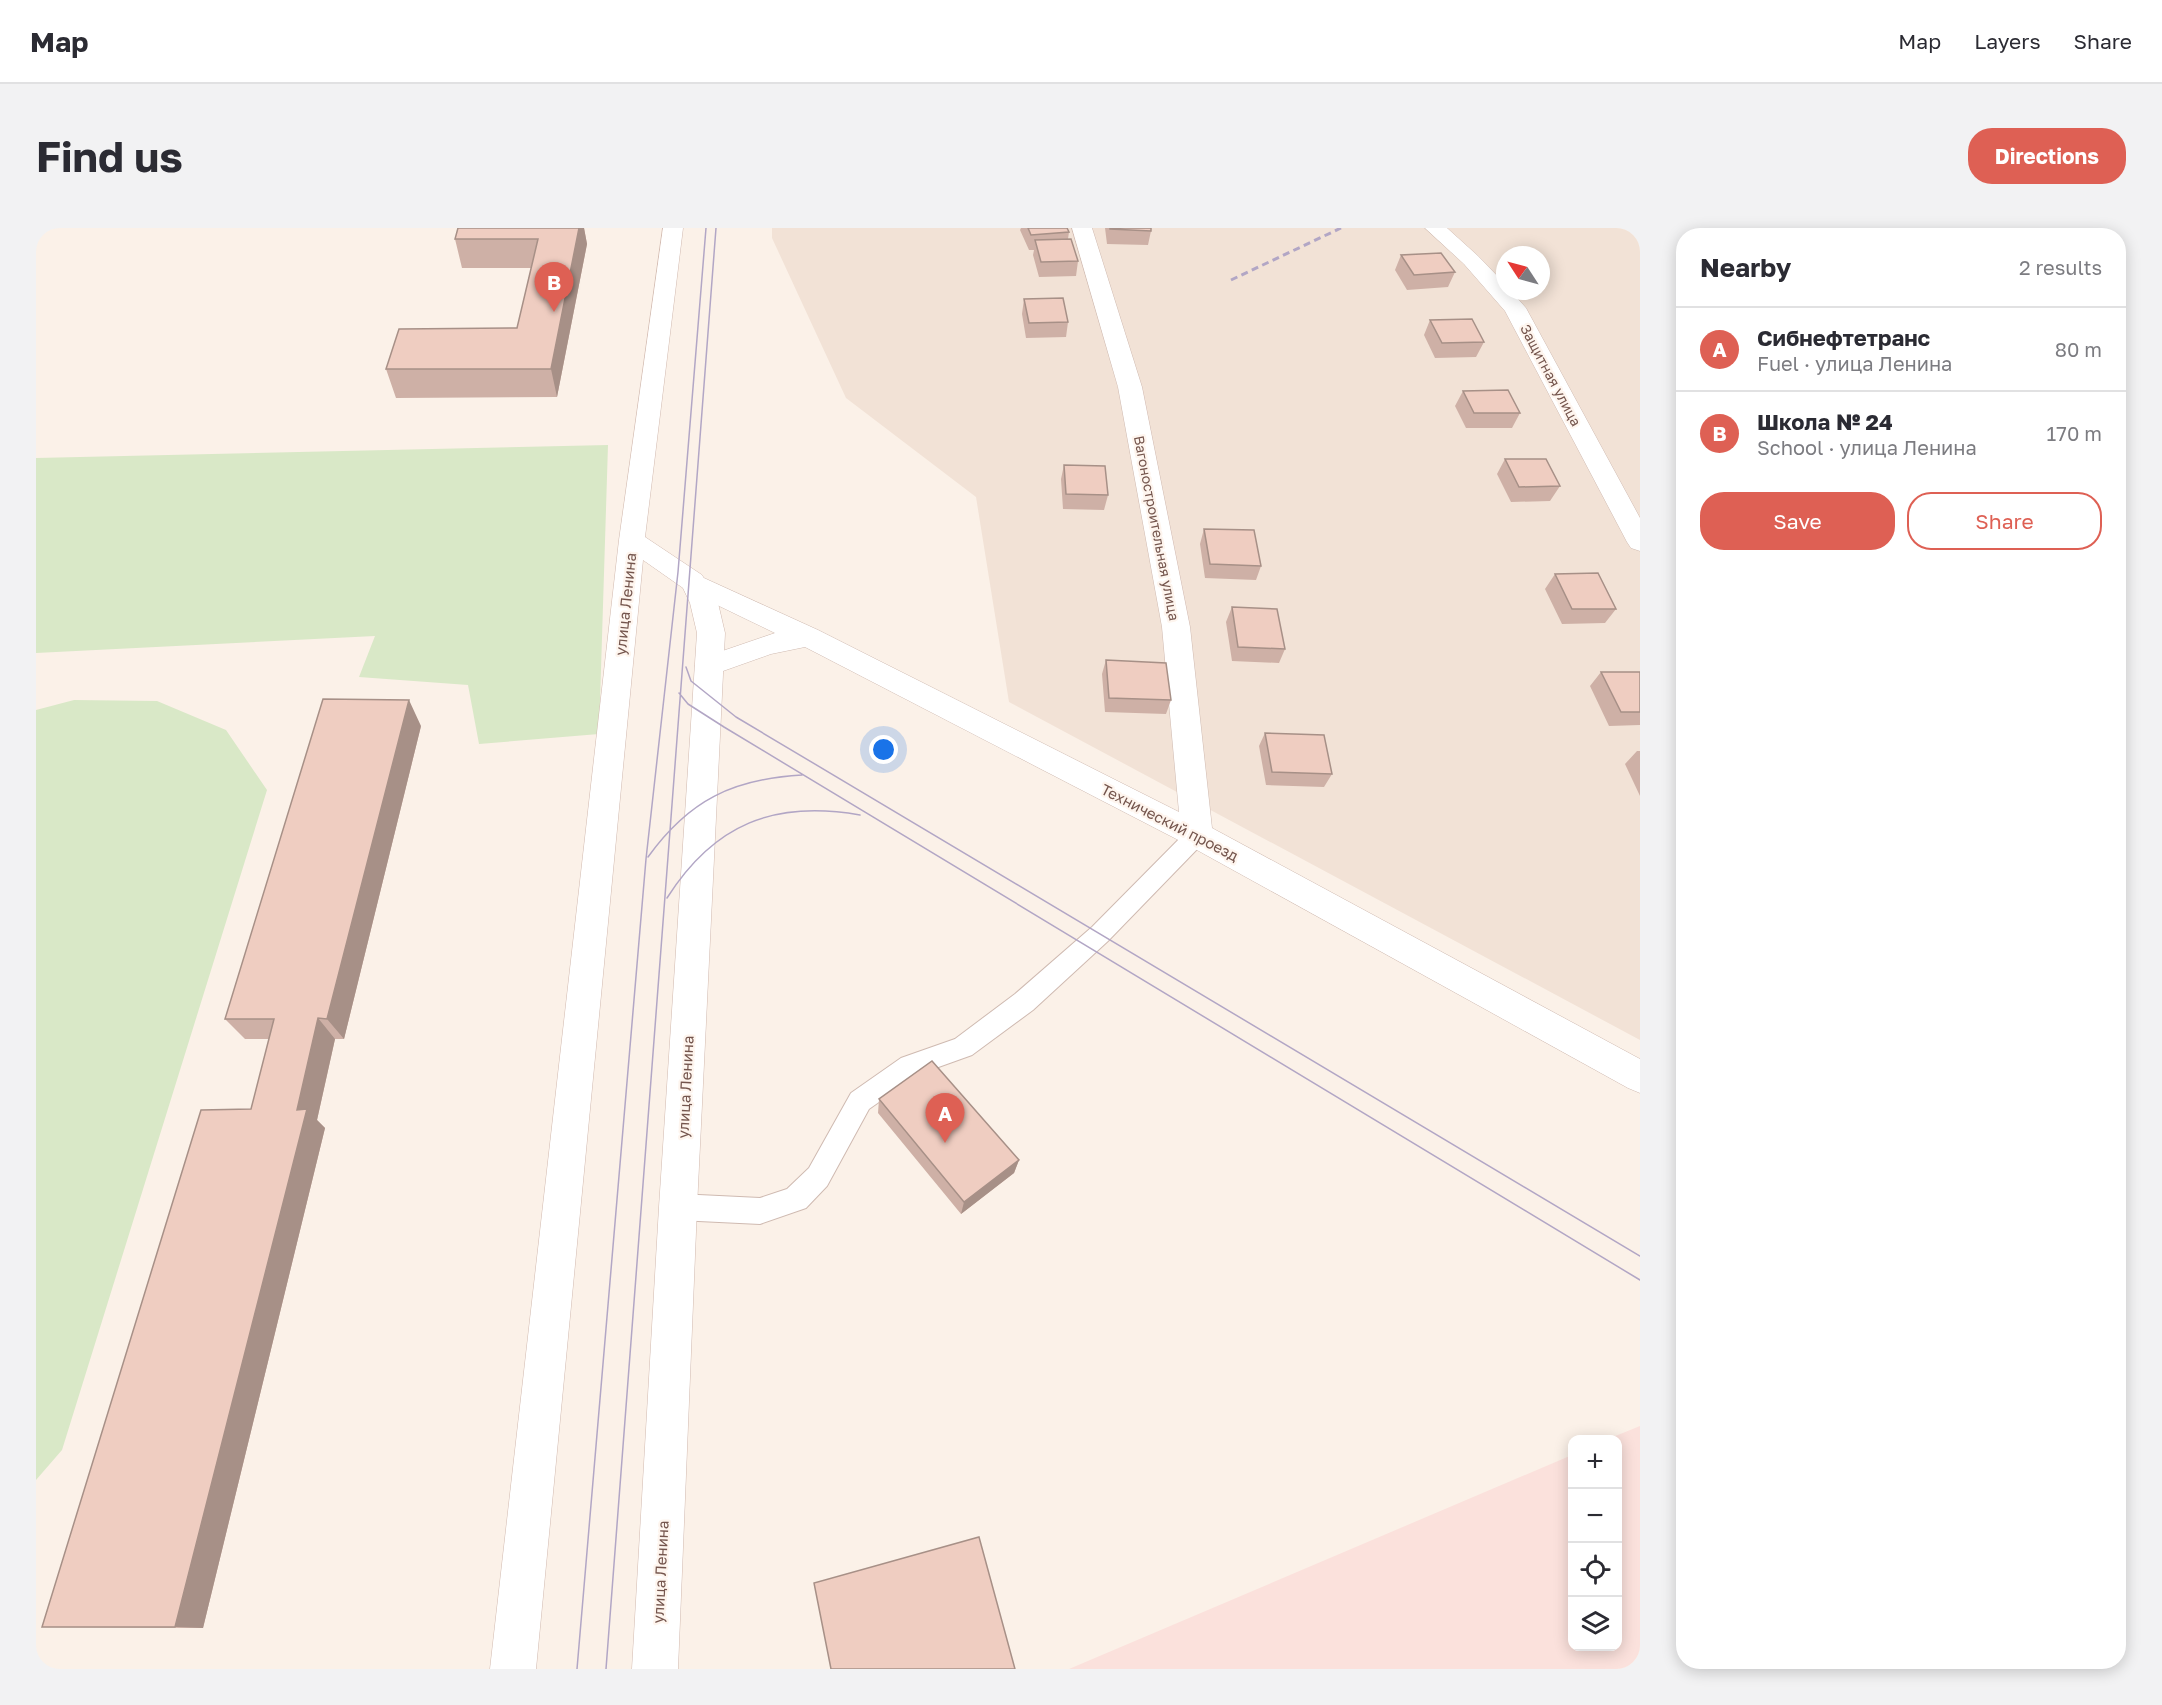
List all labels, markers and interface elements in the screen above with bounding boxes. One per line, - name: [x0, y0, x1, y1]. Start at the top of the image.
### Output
- text: Map: [30, 25, 88, 58]
- text: Map: [1898, 28, 1941, 54]
- text: Layers: [1974, 28, 2041, 54]
- text: Share: [2074, 28, 2132, 54]
- button: Directions: [1968, 128, 2126, 184]
- text: Find us: [36, 131, 183, 181]
- north arrow: [1496, 246, 1550, 300]
- text: Nearby: [1700, 252, 1791, 283]
- text: 2 results: [2019, 255, 2102, 279]
- pin: B: [534, 262, 574, 312]
- street label: Защитная улица: [1517, 321, 1585, 429]
- text: Сибнефтетранс: [1757, 324, 1930, 351]
- text: A: [1712, 337, 1727, 361]
- text: 80 m: [2055, 337, 2102, 361]
- text: Fuel · улица Ленина: [1757, 351, 1952, 375]
- text: Школа № 24: [1757, 408, 1893, 435]
- text: B: [1712, 421, 1727, 445]
- text: 170 m: [2047, 421, 2102, 445]
- street label: Вагоностроительная улица: [1131, 434, 1183, 622]
- text: School · улица Ленина: [1757, 435, 1977, 459]
- button: Save: [1700, 492, 1895, 550]
- button: Share: [1907, 492, 2102, 550]
- street label: улица Ленина: [611, 552, 639, 656]
- your location: [869, 735, 898, 764]
- street label: Технический проезд: [1098, 780, 1242, 864]
- street label: улица Ленина: [673, 1035, 697, 1139]
- pin: A: [926, 1094, 964, 1143]
- map controls: [1568, 1435, 1622, 1651]
- button: +: [1568, 1435, 1622, 1489]
- button: −: [1568, 1489, 1622, 1543]
- street label: улица Ленина: [648, 1520, 672, 1624]
- button: locate: [1568, 1543, 1622, 1597]
- button: layers: [1568, 1597, 1622, 1651]

